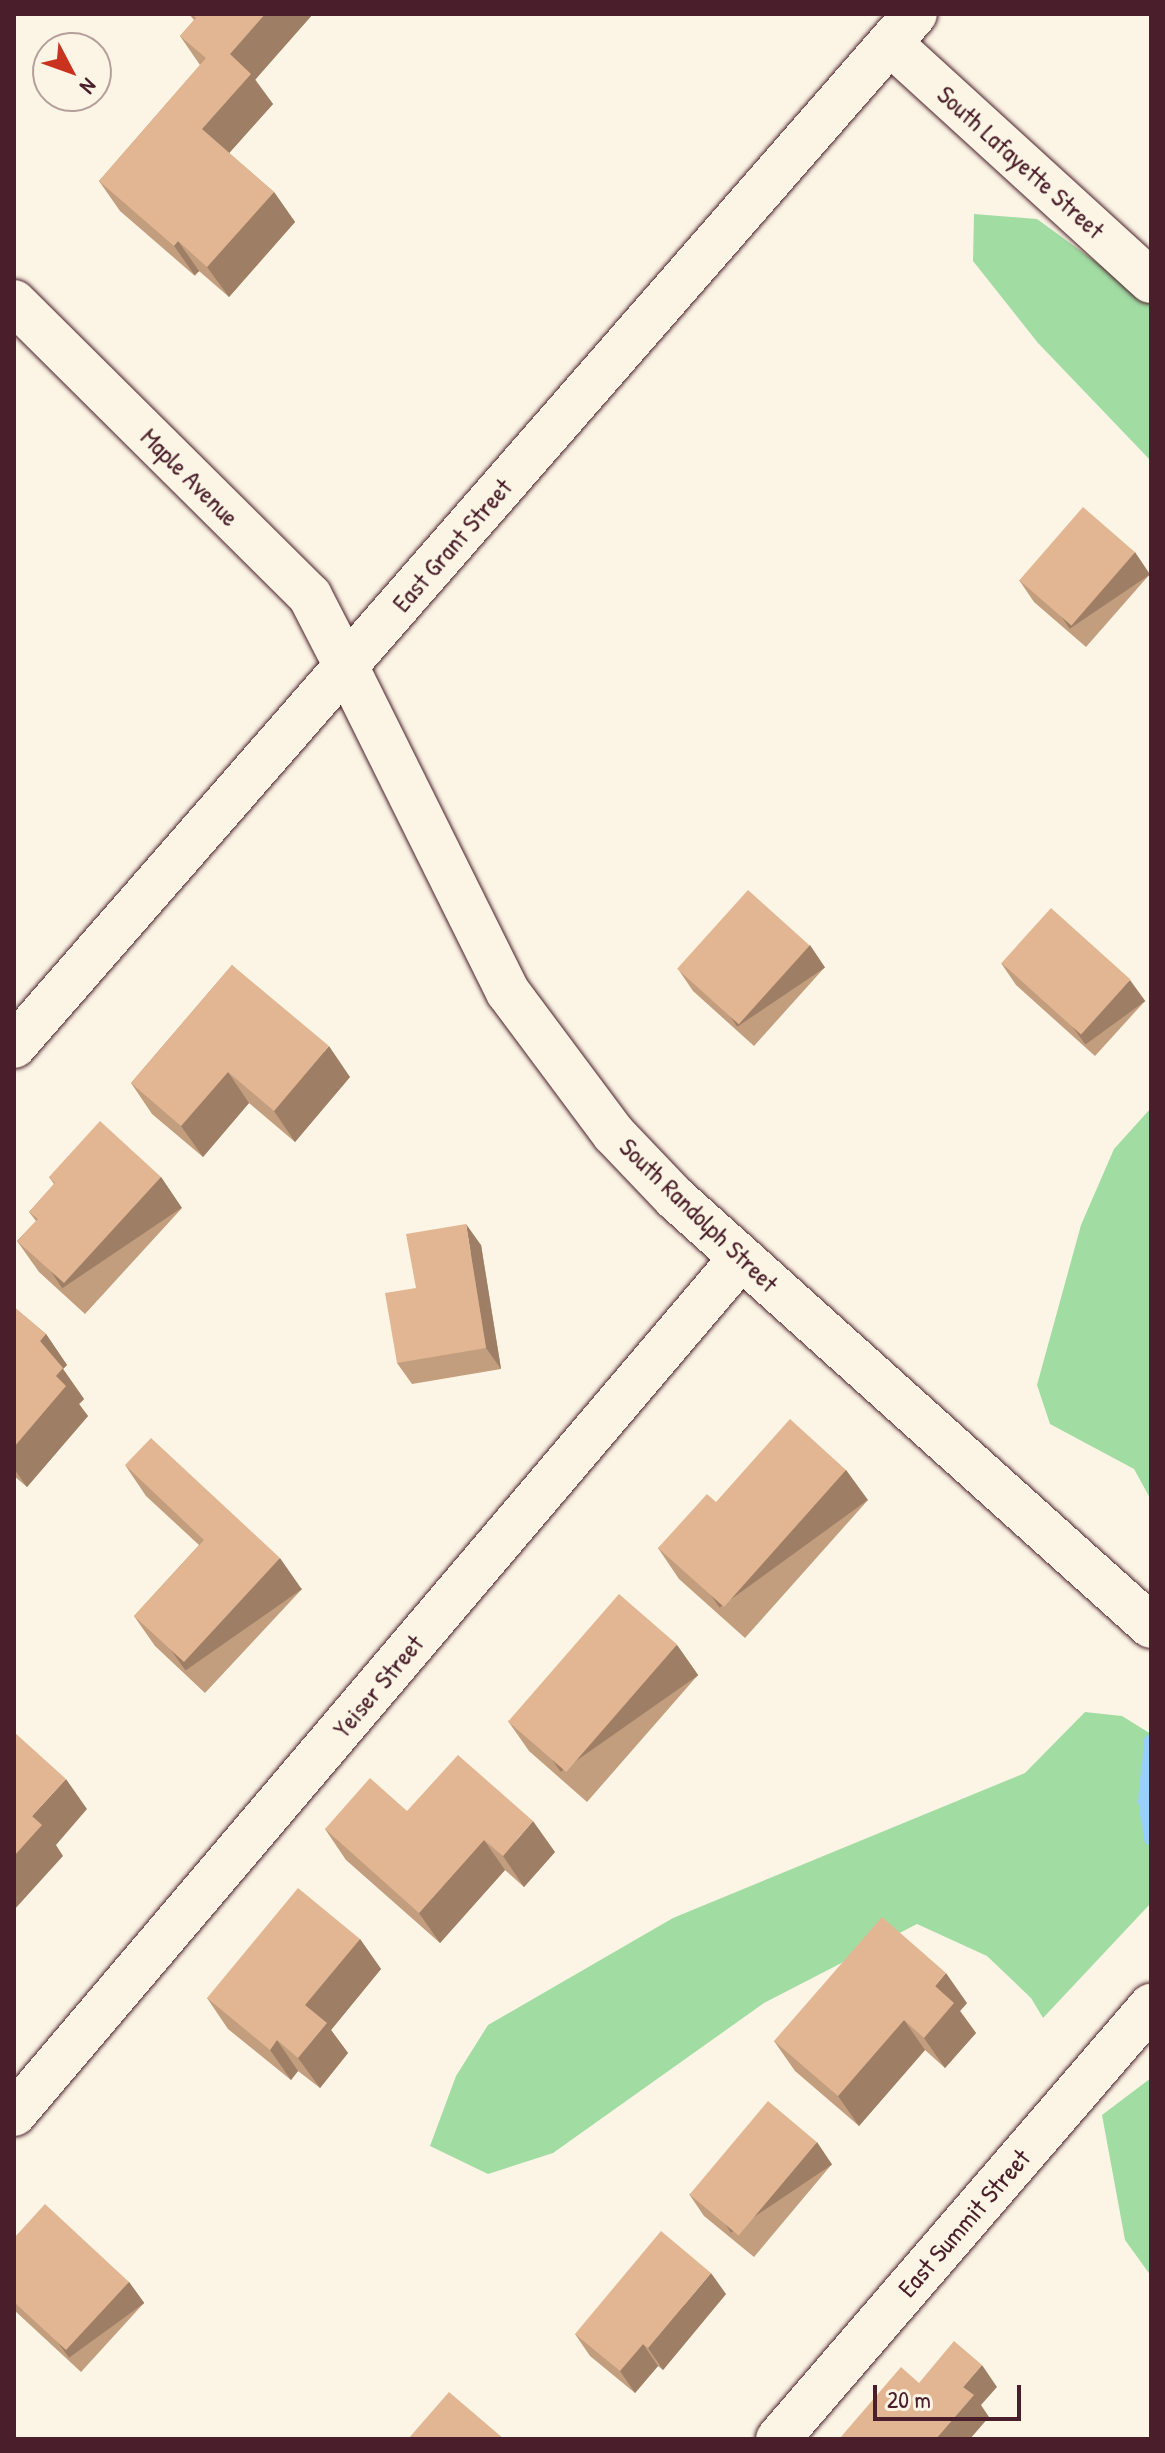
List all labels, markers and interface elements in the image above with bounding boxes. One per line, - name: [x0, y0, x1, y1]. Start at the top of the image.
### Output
- north arrow: [32, 32, 112, 112]
- text: N: [73, 72, 104, 101]
- street label: South Lafayette Street: [931, 79, 1111, 245]
- street label: Maple Avenue: [134, 421, 246, 533]
- street label: East Grant Street: [386, 472, 518, 618]
- street label: South Randolph Street: [613, 1131, 785, 1299]
- street label: Yeiser Street: [326, 1628, 430, 1744]
- street label: East Summit Street: [891, 2143, 1037, 2303]
- scale bar: [877, 2369, 1025, 2419]
- text: 20 m: [887, 2383, 931, 2415]

